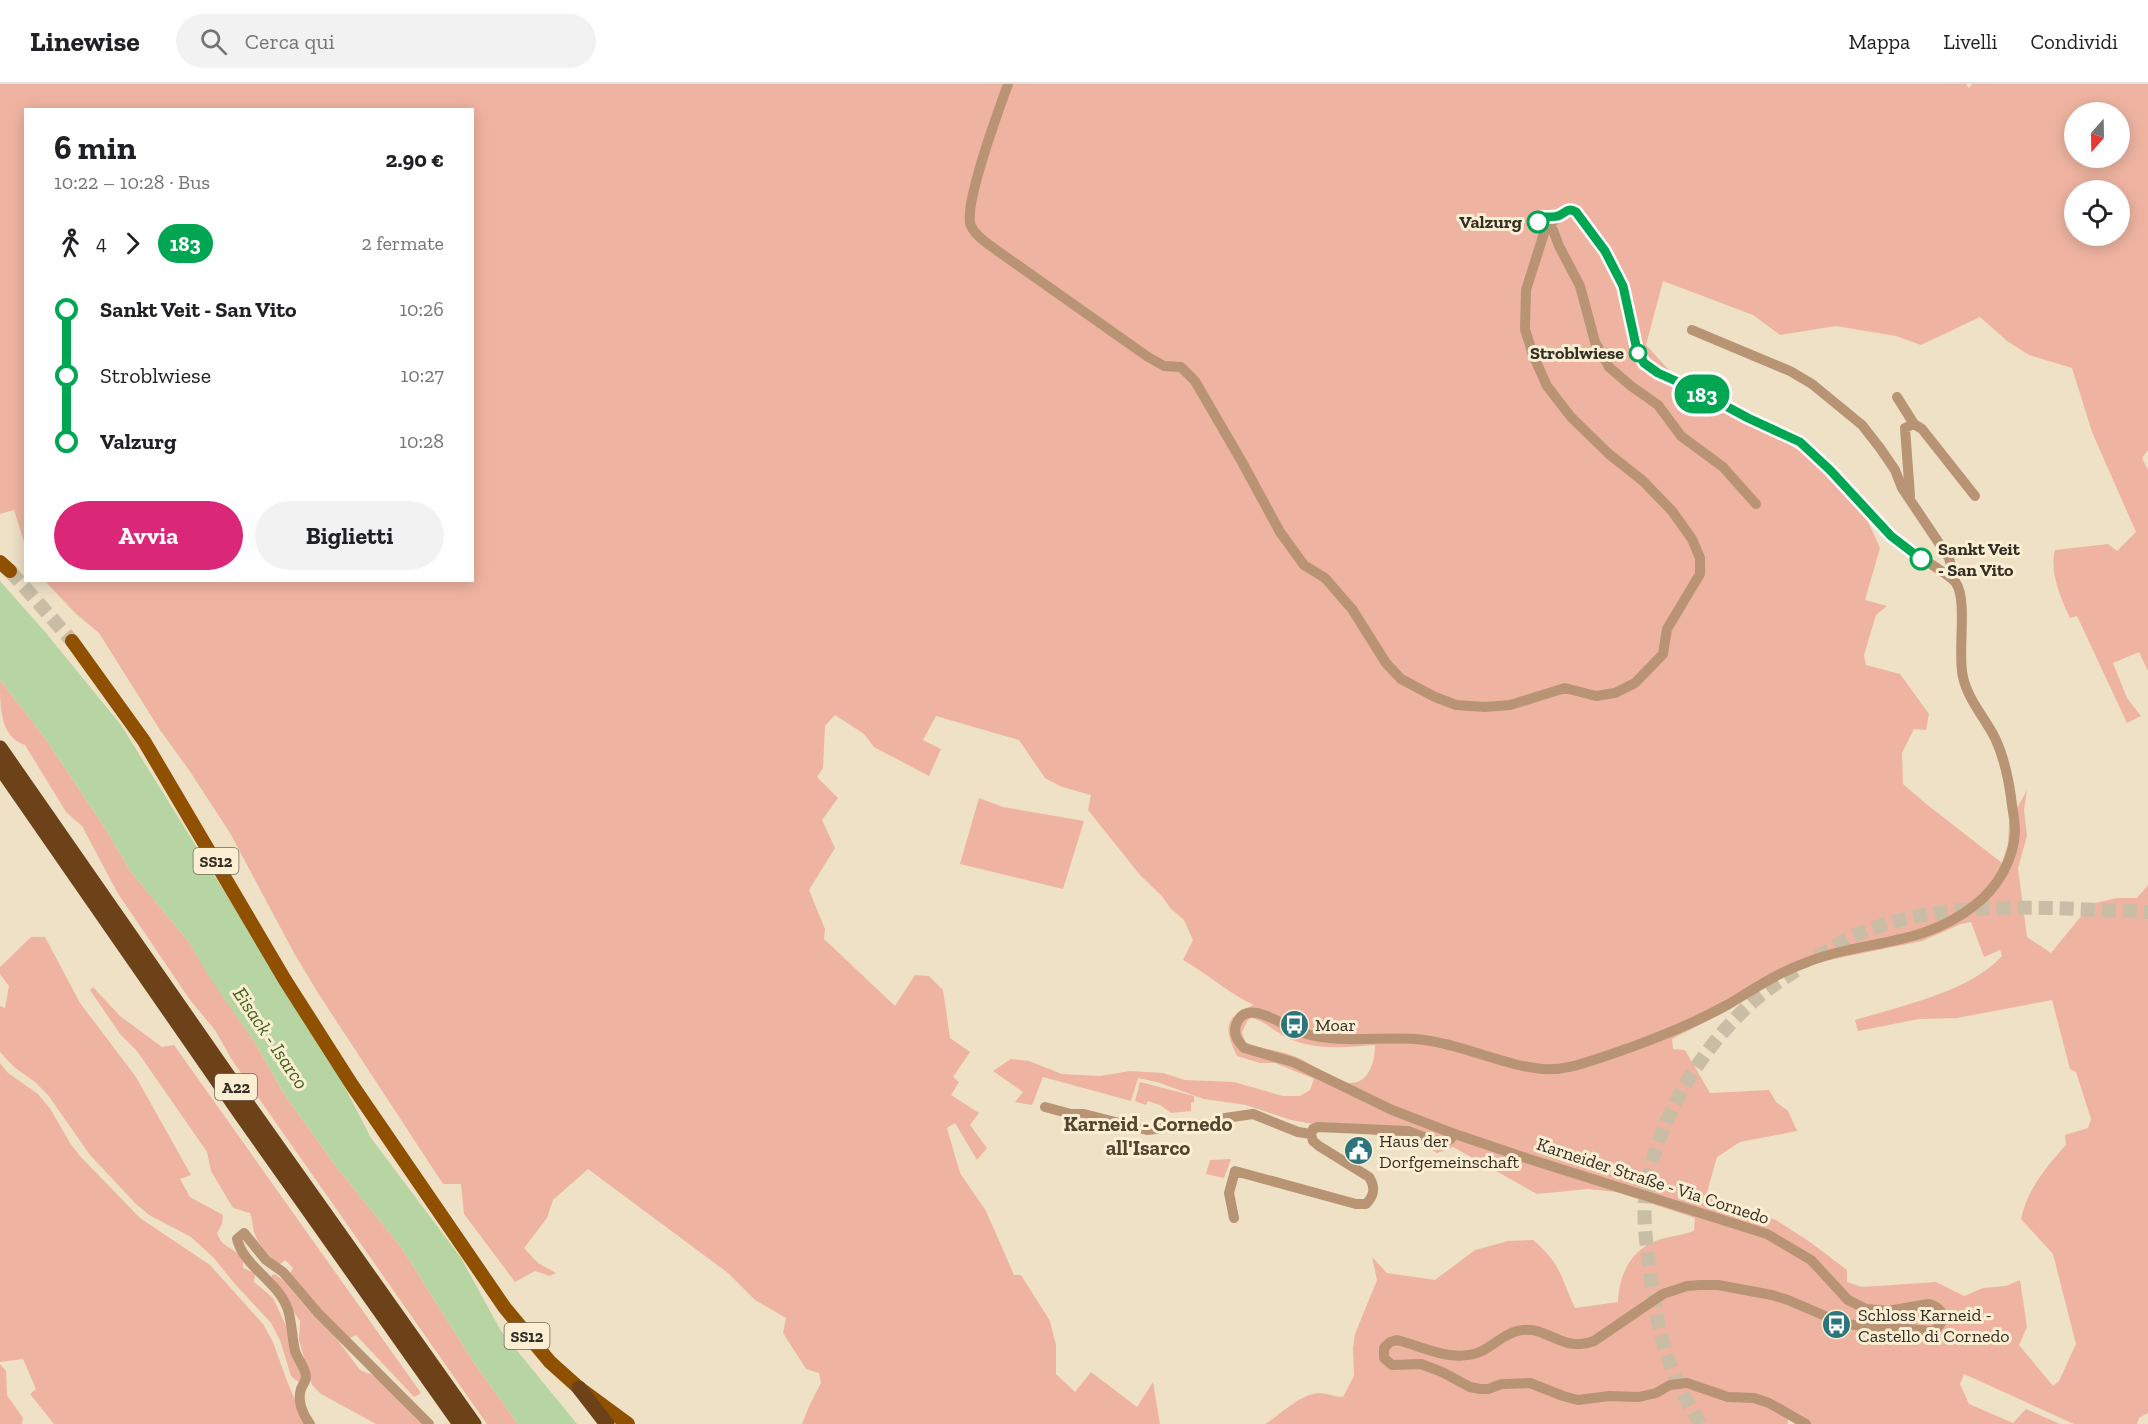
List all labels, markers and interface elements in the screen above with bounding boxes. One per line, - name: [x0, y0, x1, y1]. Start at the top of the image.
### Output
- search box: [176, 14, 596, 68]
- text: Linewise: [30, 25, 140, 58]
- icon: search: [197, 25, 230, 58]
- text: Cerca qui: [245, 28, 335, 55]
- text: Mappa: [1848, 29, 1910, 54]
- text: Livelli: [1943, 29, 1998, 54]
- text: Condividi: [2031, 29, 2118, 54]
- north arrow: [2064, 102, 2130, 168]
- map controls: [2064, 102, 2130, 246]
- text: 6 min: [54, 128, 136, 167]
- text: 2.90 €: [386, 146, 444, 173]
- text: 10:22 – 10:28 · Bus: [54, 170, 210, 194]
- button: locate: [2064, 180, 2130, 246]
- place label: Valzurg: [1459, 211, 1522, 233]
- marker: Valzurg: [1527, 211, 1549, 233]
- icon: walk: [54, 227, 87, 260]
- icon: forward: [116, 227, 149, 260]
- text: 4: [96, 231, 107, 255]
- text: 183: [170, 231, 201, 256]
- text: 2 fermate: [361, 231, 444, 255]
- text: Sankt Veit - San Vito: [100, 296, 296, 323]
- text: 10:26: [399, 297, 444, 321]
- place label: Stroblwiese: [1530, 342, 1624, 364]
- marker: Stroblwiese: [1629, 344, 1647, 362]
- text: Stroblwiese: [100, 362, 211, 389]
- text: 10:27: [401, 363, 444, 387]
- line badge: 183: [1668, 374, 1736, 414]
- text: 183: [1687, 382, 1718, 407]
- text: Valzurg: [100, 428, 177, 455]
- text: 10:28: [399, 429, 444, 453]
- button: Avvia: [54, 501, 243, 570]
- button: Biglietti: [255, 501, 444, 570]
- place label: Sankt Veit - San Vito: [1938, 538, 2021, 581]
- marker: Sankt Veit - San Vito: [1910, 548, 1932, 570]
- road number: SS12: [194, 848, 238, 874]
- water label: Eisack - Isarco: [228, 982, 314, 1094]
- bus stop icon: Moar: [1278, 1009, 1310, 1041]
- place label: Moar: [1315, 1014, 1356, 1036]
- road number: A22: [215, 1074, 257, 1100]
- district label: Karneid - Cornedo all'Isarco: [1064, 1111, 1232, 1160]
- place label: Haus der Dorfgemeinschaft: [1379, 1130, 1519, 1173]
- street label: Karneider Straße - Via Cornedo: [1534, 1133, 1772, 1229]
- public building icon: Haus der Dorfgemeinschaft: [1342, 1135, 1374, 1167]
- place label: Schloss Karneid - Castello di Cornedo: [1858, 1304, 2010, 1347]
- bus stop icon: Schloss Karneid - Castello di Cornedo: [1821, 1309, 1853, 1341]
- road number: SS12: [504, 1323, 550, 1349]

